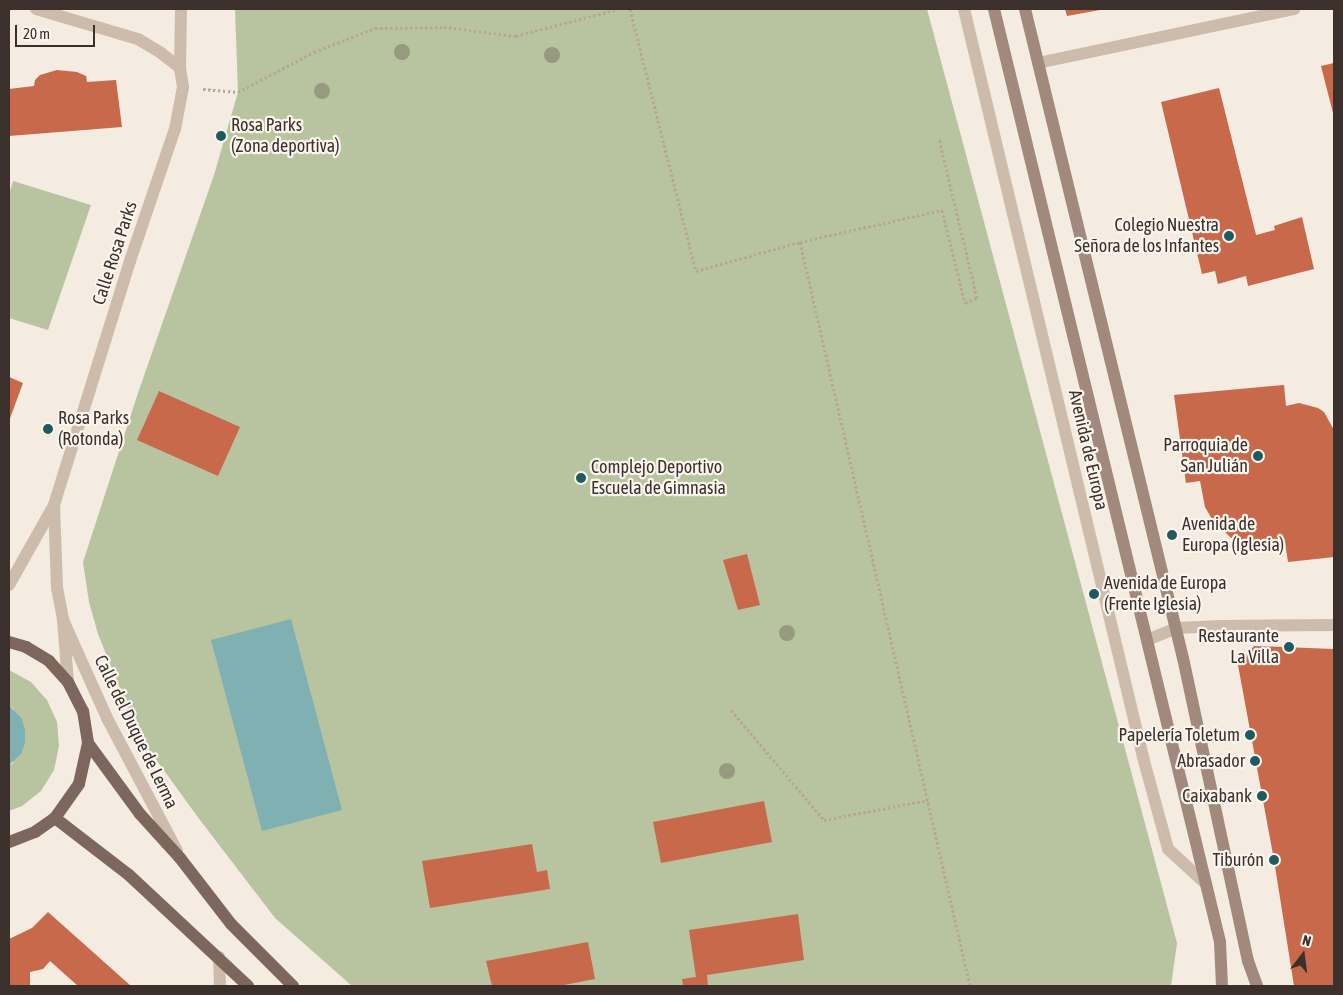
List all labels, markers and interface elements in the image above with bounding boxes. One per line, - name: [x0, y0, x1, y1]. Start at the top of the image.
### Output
- scale bar: [18, 15, 98, 47]
- text: 20 m: [23, 25, 50, 42]
- place label: Rosa Parks (Zona deportiva): [231, 115, 340, 158]
- marker: Rosa Parks (Zona deportiva): [215, 130, 227, 142]
- street label: Calle Rosa Parks: [88, 199, 142, 307]
- place label: Colegio Nuestra Señora de los Infantes: [1074, 215, 1219, 258]
- marker: Colegio Nuestra Señora de los Infantes: [1223, 230, 1235, 242]
- street label: Avenida de Europa: [1064, 388, 1112, 512]
- place label: Rosa Parks (Rotonda): [58, 408, 129, 450]
- marker: Rosa Parks (Rotonda): [42, 423, 54, 435]
- place label: Parroquia de San Julián: [1163, 435, 1248, 478]
- marker: Parroquia de San Julián: [1252, 450, 1264, 462]
- place label: Complejo Deportivo Escuela de Gimnasia: [591, 457, 726, 499]
- marker: Complejo Deportivo Escuela de Gimnasia: [575, 472, 587, 484]
- place label: Avenida de Europa (Iglesia): [1182, 514, 1284, 556]
- marker: Avenida de Europa (Iglesia): [1166, 529, 1178, 541]
- place label: Avenida de Europa (Frente Iglesia): [1104, 573, 1227, 616]
- marker: Avenida de Europa (Frente Iglesia): [1088, 588, 1100, 600]
- place label: Restaurante La Villa: [1198, 626, 1279, 669]
- marker: Restaurante La Villa: [1283, 641, 1295, 653]
- street label: Calle del Duque de Lerma: [89, 652, 183, 812]
- place label: Papelería Toletum: [1119, 724, 1240, 746]
- marker: Papelería Toletum: [1244, 729, 1256, 741]
- place label: Abrasador: [1177, 750, 1245, 772]
- marker: Abrasador: [1249, 755, 1261, 767]
- place label: Caixabank: [1182, 785, 1252, 807]
- marker: Caixabank: [1256, 790, 1268, 802]
- place label: Tiburón: [1213, 849, 1264, 871]
- marker: Tiburón: [1268, 854, 1280, 866]
- north arrow: [1278, 930, 1328, 980]
- text: N: [1301, 932, 1313, 949]

